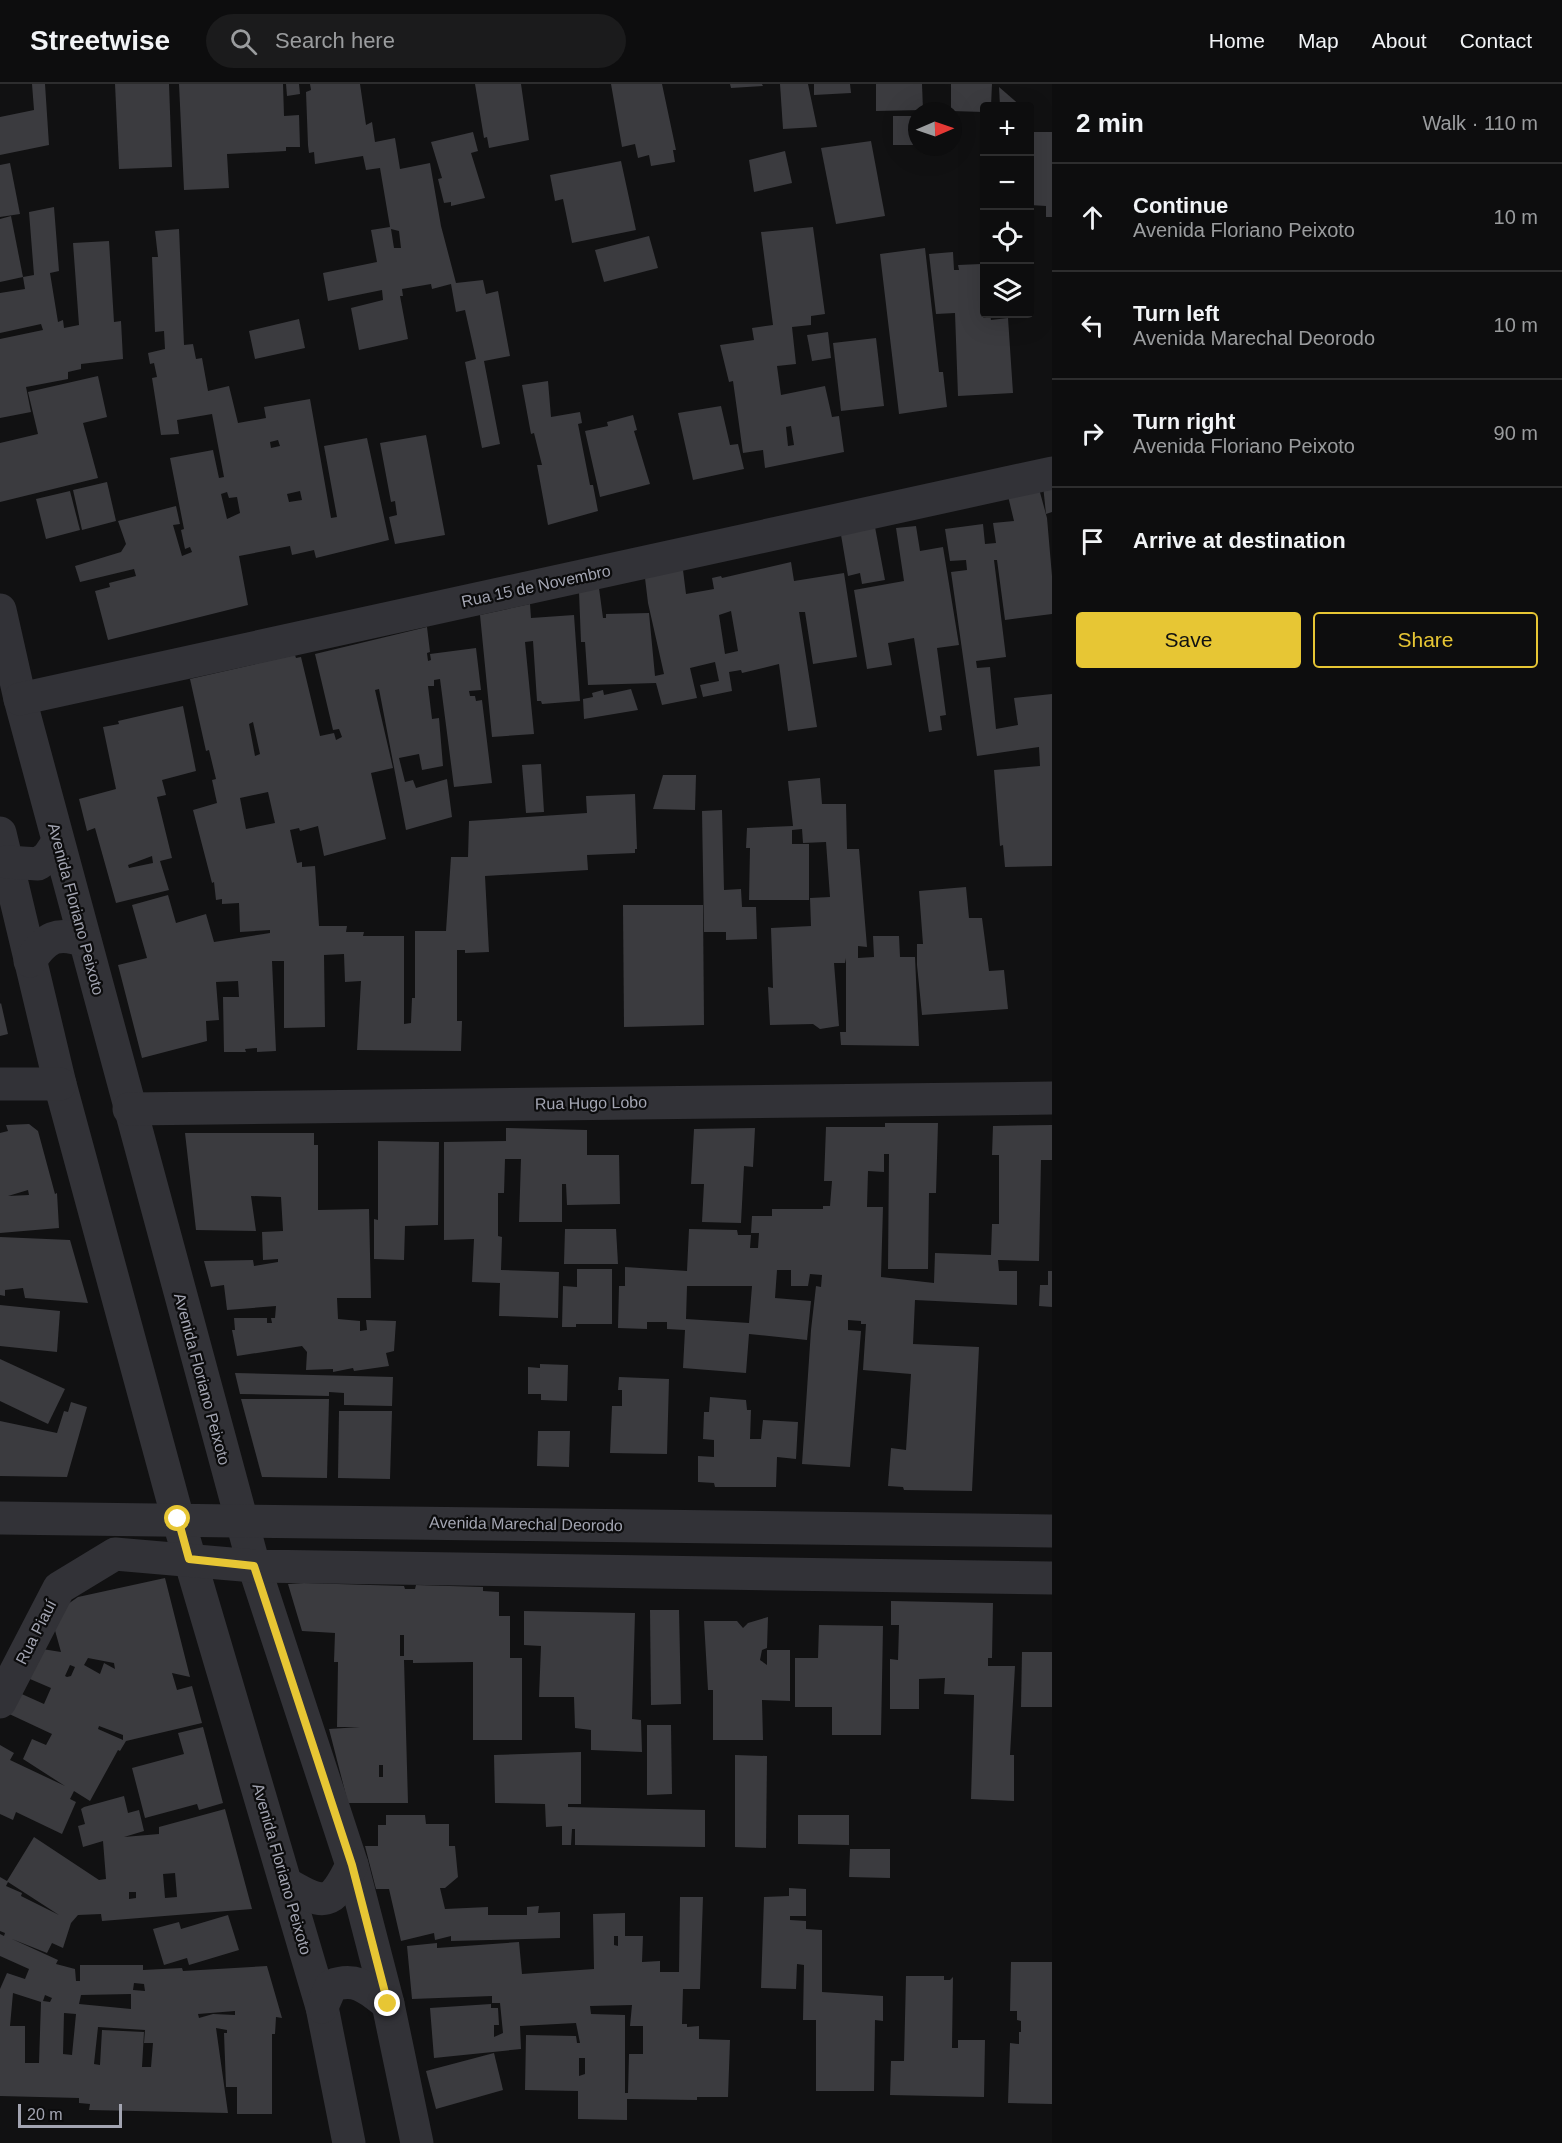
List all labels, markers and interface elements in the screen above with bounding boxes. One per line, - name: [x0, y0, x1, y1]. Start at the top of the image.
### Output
- search box: [206, 14, 626, 68]
- text: Streetwise: [30, 25, 170, 56]
- icon: search: [227, 25, 260, 58]
- text: Search here: [275, 28, 395, 53]
- text: Home: [1209, 29, 1265, 52]
- text: Map: [1298, 29, 1339, 52]
- text: About: [1372, 29, 1427, 52]
- text: Contact: [1460, 29, 1532, 52]
- north arrow: [908, 102, 962, 156]
- map controls: [980, 102, 1034, 318]
- button: +: [980, 102, 1034, 156]
- text: 2 min: [1076, 108, 1144, 138]
- text: Walk · 110 m: [1422, 112, 1538, 134]
- button: −: [980, 156, 1034, 210]
- text: Continue: [1133, 193, 1228, 218]
- icon: ahead: [1076, 201, 1109, 234]
- text: 10 m: [1494, 206, 1538, 228]
- button: locate: [980, 210, 1034, 264]
- text: Avenida Floriano Peixoto: [1133, 219, 1355, 241]
- button: layers: [980, 264, 1034, 318]
- text: Turn left: [1133, 301, 1219, 326]
- icon: left: [1076, 309, 1109, 342]
- text: 10 m: [1494, 314, 1538, 336]
- text: Avenida Marechal Deorodo: [1133, 327, 1375, 349]
- text: Turn right: [1133, 409, 1235, 434]
- icon: right: [1076, 417, 1109, 450]
- text: 90 m: [1494, 422, 1538, 444]
- text: Avenida Floriano Peixoto: [1133, 435, 1355, 457]
- icon: arrive: [1076, 525, 1109, 558]
- text: Arrive at destination: [1133, 528, 1346, 553]
- street label: Rua 15 de Novembro: [460, 562, 612, 610]
- button: Save: [1076, 612, 1301, 668]
- button: Share: [1313, 612, 1538, 668]
- street label: Avenida Floriano Peixoto: [45, 821, 107, 997]
- street label: Rua Hugo Lobo: [535, 1094, 647, 1112]
- street label: Avenida Floriano Peixoto: [171, 1291, 233, 1467]
- route start: [164, 1505, 190, 1531]
- street label: Avenida Marechal Deorodo: [429, 1514, 623, 1534]
- street label: Rua Piauí: [12, 1596, 60, 1667]
- street label: Avenida Floriano Peixoto: [249, 1781, 315, 1957]
- route end: [374, 1990, 400, 2016]
- scale bar: [18, 2101, 122, 2128]
- text: 20 m: [27, 2106, 63, 2123]

